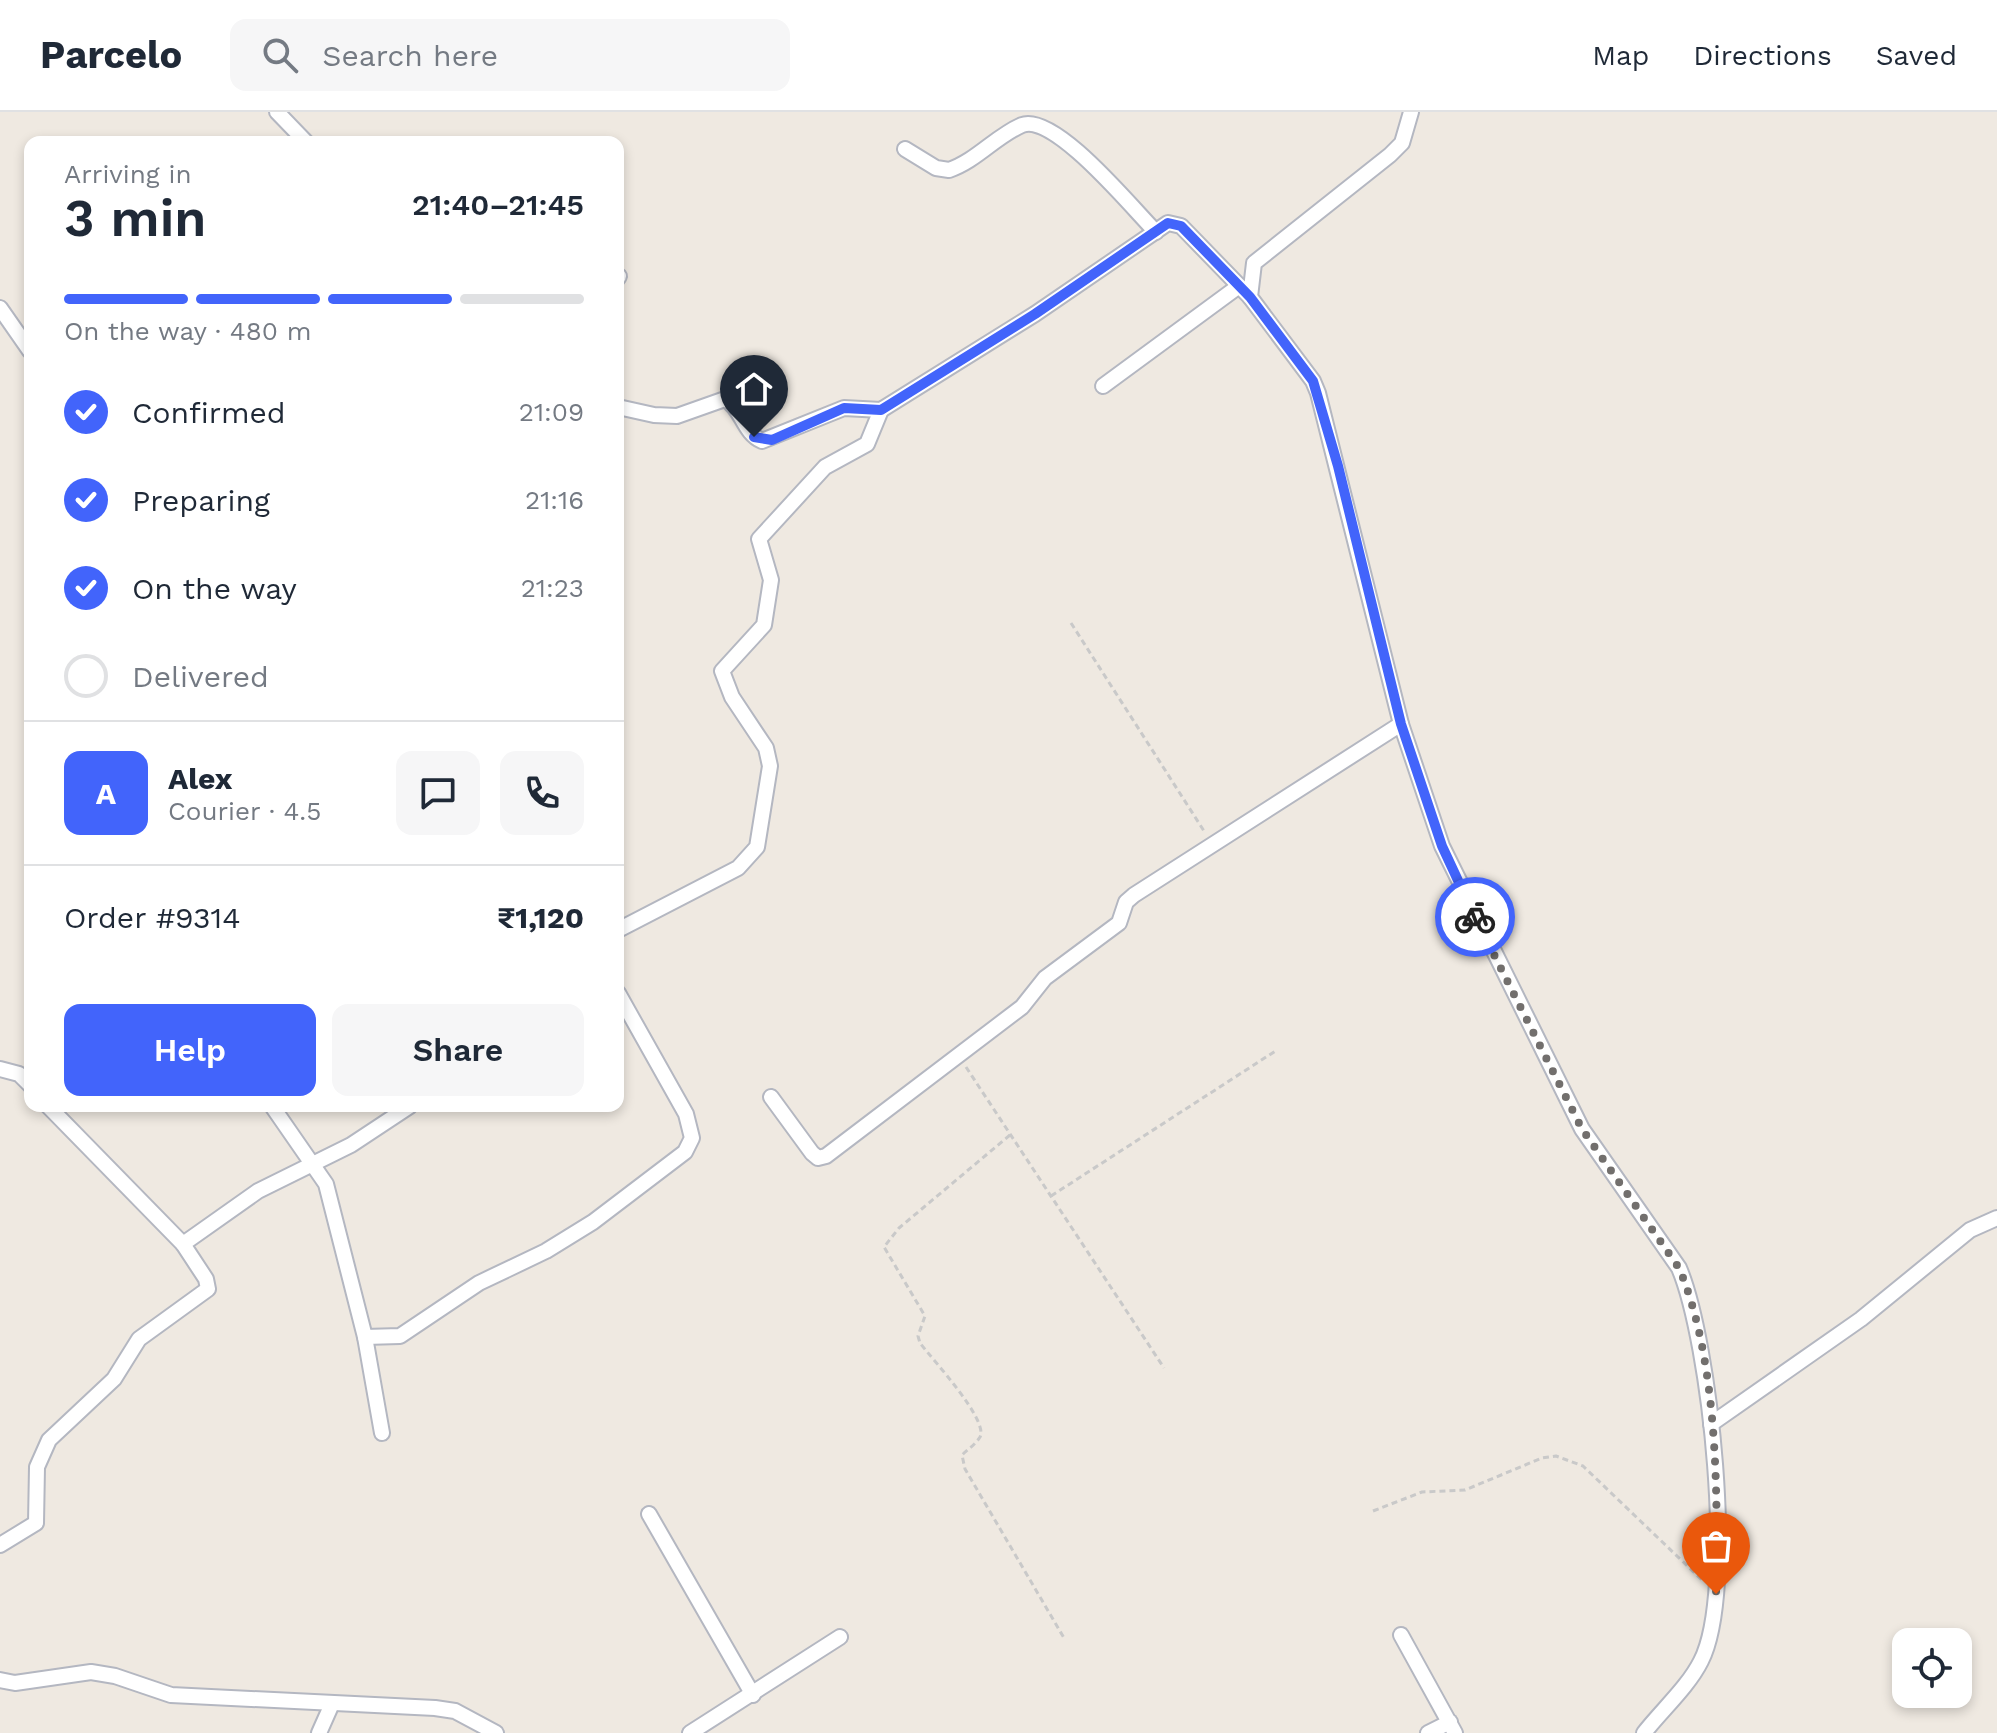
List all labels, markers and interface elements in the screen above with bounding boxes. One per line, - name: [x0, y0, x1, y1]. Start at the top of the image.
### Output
- search box: [230, 19, 790, 91]
- text: Parcelo: [40, 33, 182, 77]
- icon: search: [258, 33, 302, 77]
- text: Search here: [322, 38, 498, 73]
- text: Map: [1592, 39, 1649, 72]
- text: Directions: [1693, 39, 1832, 72]
- text: Saved: [1876, 39, 1957, 72]
- text: Arriving in: [64, 159, 192, 189]
- text: 21:40–21:45: [412, 187, 584, 222]
- text: 3 min: [64, 188, 207, 249]
- text: On the way · 480 m: [64, 316, 312, 346]
- pin: [720, 355, 788, 437]
- icon: home: [732, 367, 776, 411]
- icon: check: [64, 390, 108, 434]
- text: Confirmed: [132, 395, 286, 430]
- text: 21:09: [519, 397, 584, 427]
- icon: check: [64, 478, 108, 522]
- text: Preparing: [132, 483, 270, 518]
- text: 21:16: [525, 485, 584, 515]
- icon: check: [64, 566, 108, 610]
- text: On the way: [132, 571, 297, 606]
- text: 21:23: [521, 573, 584, 603]
- text: Delivered: [132, 659, 269, 694]
- button: chat: [396, 751, 480, 835]
- button: phone: [500, 751, 584, 835]
- text: Alex: [168, 761, 232, 796]
- text: A: [96, 776, 116, 811]
- text: Courier · 4.5: [168, 796, 321, 826]
- courier: [1435, 877, 1515, 957]
- icon: bike: [1453, 895, 1497, 939]
- text: Order #9314: [64, 900, 241, 935]
- text: ₹1,120: [497, 900, 584, 935]
- button: Help: [64, 1004, 316, 1096]
- button: Share: [332, 1004, 584, 1096]
- pin: [1682, 1512, 1750, 1594]
- icon: bag: [1694, 1524, 1738, 1568]
- map controls: [1892, 1628, 1972, 1708]
- button: locate: [1892, 1628, 1972, 1708]

